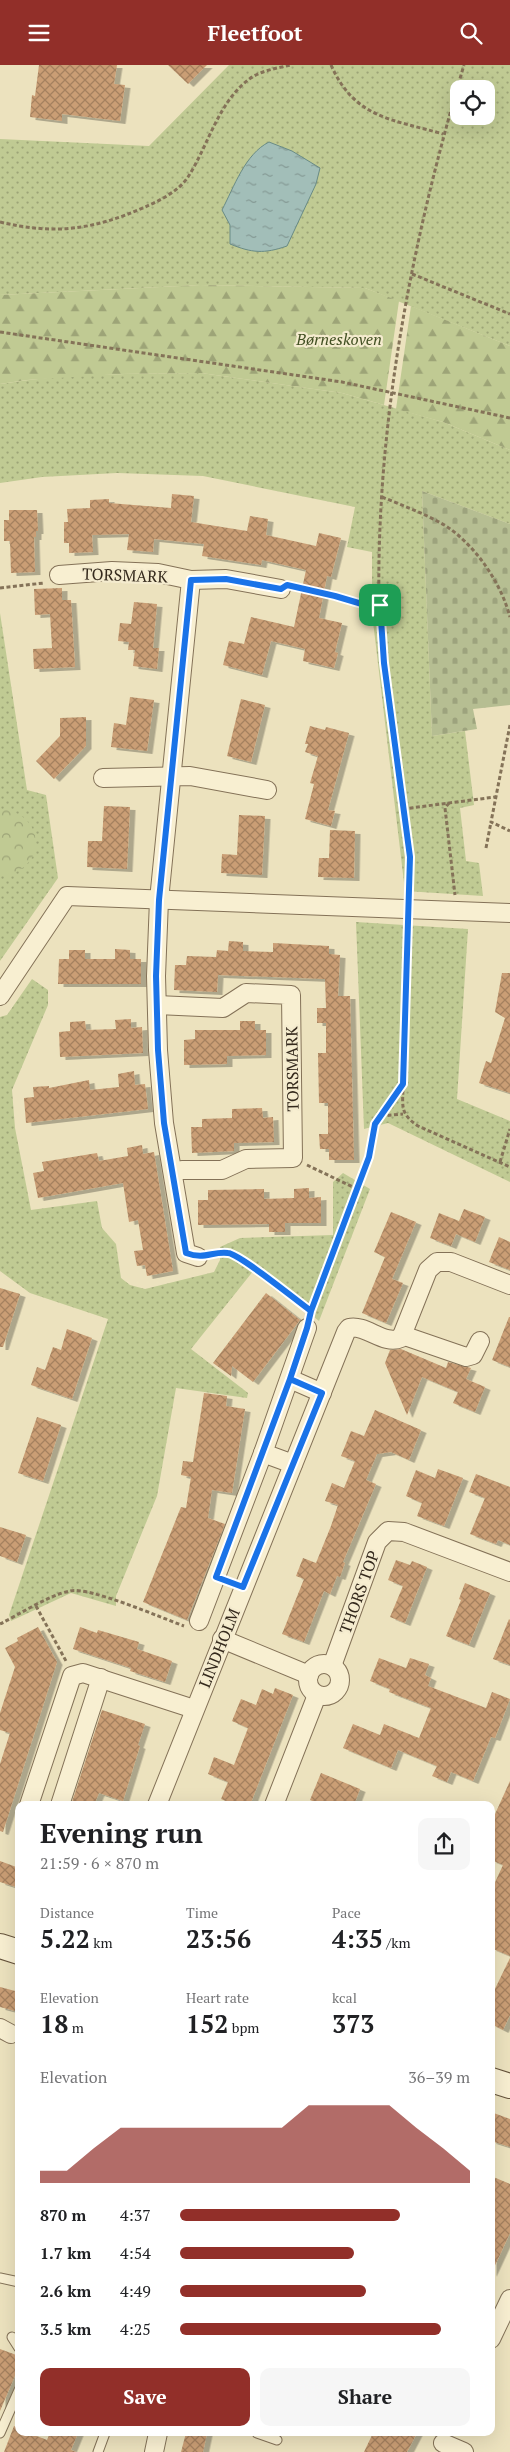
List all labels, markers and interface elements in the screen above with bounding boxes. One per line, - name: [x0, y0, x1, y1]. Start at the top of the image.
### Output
- text: Fleetfoot: [208, 18, 303, 47]
- icon: menu: [25, 19, 53, 47]
- icon: search: [457, 19, 485, 47]
- map controls: [450, 80, 495, 125]
- button: locate: [450, 80, 495, 125]
- park label: Børneskoven: [295, 328, 382, 350]
- street label: TORSMARK: [82, 563, 169, 588]
- pin: [359, 584, 401, 626]
- icon: arrive: [366, 591, 394, 619]
- street label: TORSMARK: [280, 1025, 304, 1112]
- street label: THORS TOP: [334, 1547, 384, 1637]
- street label: LINDHOLM: [193, 1605, 245, 1691]
- text: Evening run: [40, 1814, 203, 1851]
- button: share: [418, 1818, 470, 1870]
- text: 21:59 · 6 × 870 m: [40, 1852, 159, 1874]
- text: Distance: [40, 1903, 94, 1922]
- text: Time: [186, 1903, 218, 1922]
- text: Pace: [332, 1903, 361, 1922]
- text: 5.22: [40, 1922, 90, 1955]
- text: 23:56: [186, 1922, 251, 1955]
- text: 4:35: [332, 1922, 383, 1955]
- text: km: [90, 1933, 113, 1952]
- text: /km: [383, 1933, 410, 1952]
- text: Elevation: [40, 1988, 99, 2007]
- text: Heart rate: [186, 1988, 249, 2007]
- text: kcal: [332, 1988, 357, 2007]
- text: 18: [40, 2007, 68, 2040]
- text: 152: [186, 2007, 228, 2040]
- text: 373: [332, 2007, 374, 2040]
- text: m: [68, 2018, 84, 2037]
- text: bpm: [228, 2018, 259, 2037]
- text: Elevation: [40, 2066, 107, 2088]
- text: 36–39 m: [408, 2066, 470, 2088]
- text: 870 m: [40, 2204, 86, 2226]
- text: 4:37: [120, 2204, 151, 2226]
- text: 1.7 km: [40, 2242, 91, 2264]
- text: 4:54: [120, 2242, 151, 2264]
- text: 2.6 km: [40, 2280, 91, 2302]
- text: 4:49: [120, 2280, 151, 2302]
- text: 3.5 km: [40, 2318, 91, 2340]
- text: 4:25: [120, 2318, 151, 2340]
- button: Save: [40, 2368, 250, 2426]
- button: Share: [260, 2368, 470, 2426]

